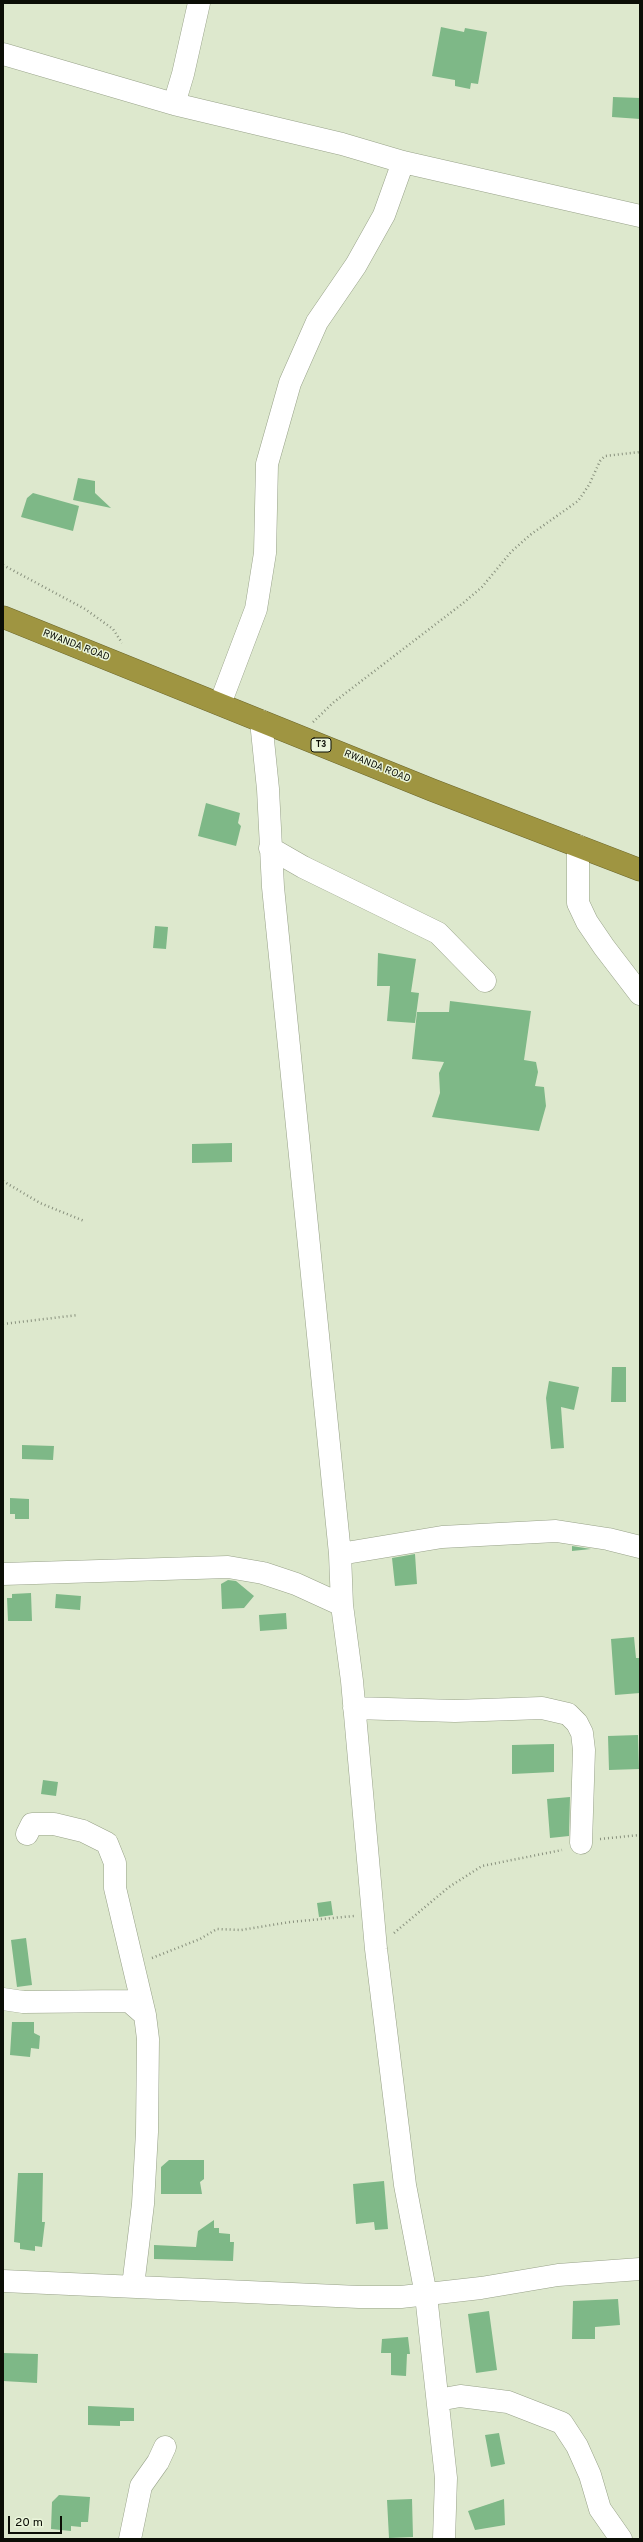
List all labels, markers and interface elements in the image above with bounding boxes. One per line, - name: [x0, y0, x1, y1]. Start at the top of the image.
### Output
- street label: RWANDA ROAD: [41, 628, 111, 664]
- road number: T3: [311, 738, 331, 752]
- street label: RWANDA ROAD: [342, 748, 412, 786]
- scale bar: [10, 2508, 64, 2534]
- text: 20 m: [15, 2515, 43, 2531]

